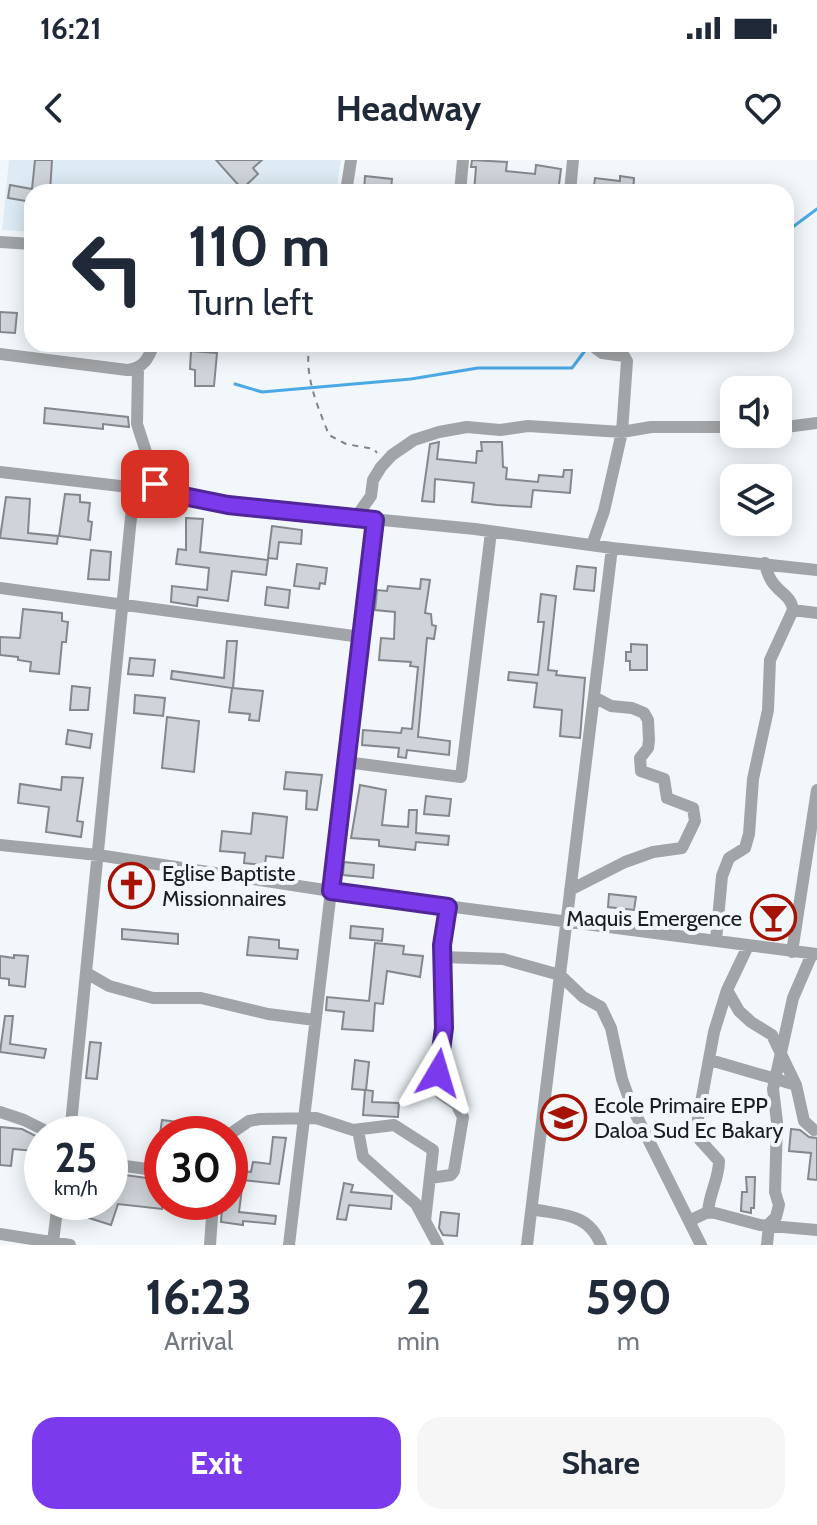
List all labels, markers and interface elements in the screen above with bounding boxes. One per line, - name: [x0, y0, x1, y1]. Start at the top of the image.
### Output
- text: 16:21: [40, 10, 102, 47]
- icon: back: [32, 86, 76, 130]
- text: Headway: [336, 86, 481, 130]
- icon: heart: [741, 86, 785, 130]
- text: 110 m: [188, 212, 330, 280]
- icon: left: [56, 216, 160, 320]
- text: Turn left: [188, 280, 313, 324]
- map controls: [720, 376, 792, 536]
- button: sound: [720, 376, 792, 448]
- pin: [121, 450, 189, 518]
- icon: arrive: [133, 462, 177, 506]
- button: layers: [720, 464, 792, 536]
- place label: Eglise Baptiste Missionnaires: [162, 860, 296, 912]
- church icon: Eglise Baptiste Missionnaires: [107, 862, 155, 910]
- bar icon: Maquis Emergence: [749, 894, 797, 942]
- place label: Maquis Emergence: [566, 905, 742, 932]
- position arrow: [396, 1031, 480, 1115]
- place label: Ecole Primaire EPP Daloa Sud Ec Bakary: [594, 1092, 783, 1144]
- school or university icon: Ecole Primaire EPP Daloa Sud Ec Bakary: [539, 1094, 587, 1142]
- speed limit sign: 30: [144, 1116, 248, 1220]
- text: 25: [55, 1133, 97, 1182]
- text: km/h: [54, 1176, 98, 1200]
- text: 16:23: [145, 1268, 252, 1326]
- text: 2: [406, 1268, 431, 1326]
- text: 590: [585, 1268, 672, 1326]
- text: Arrival: [164, 1325, 233, 1357]
- text: min: [397, 1325, 440, 1357]
- text: m: [617, 1325, 640, 1357]
- button: Exit: [32, 1417, 401, 1509]
- button: Share: [417, 1417, 785, 1509]

